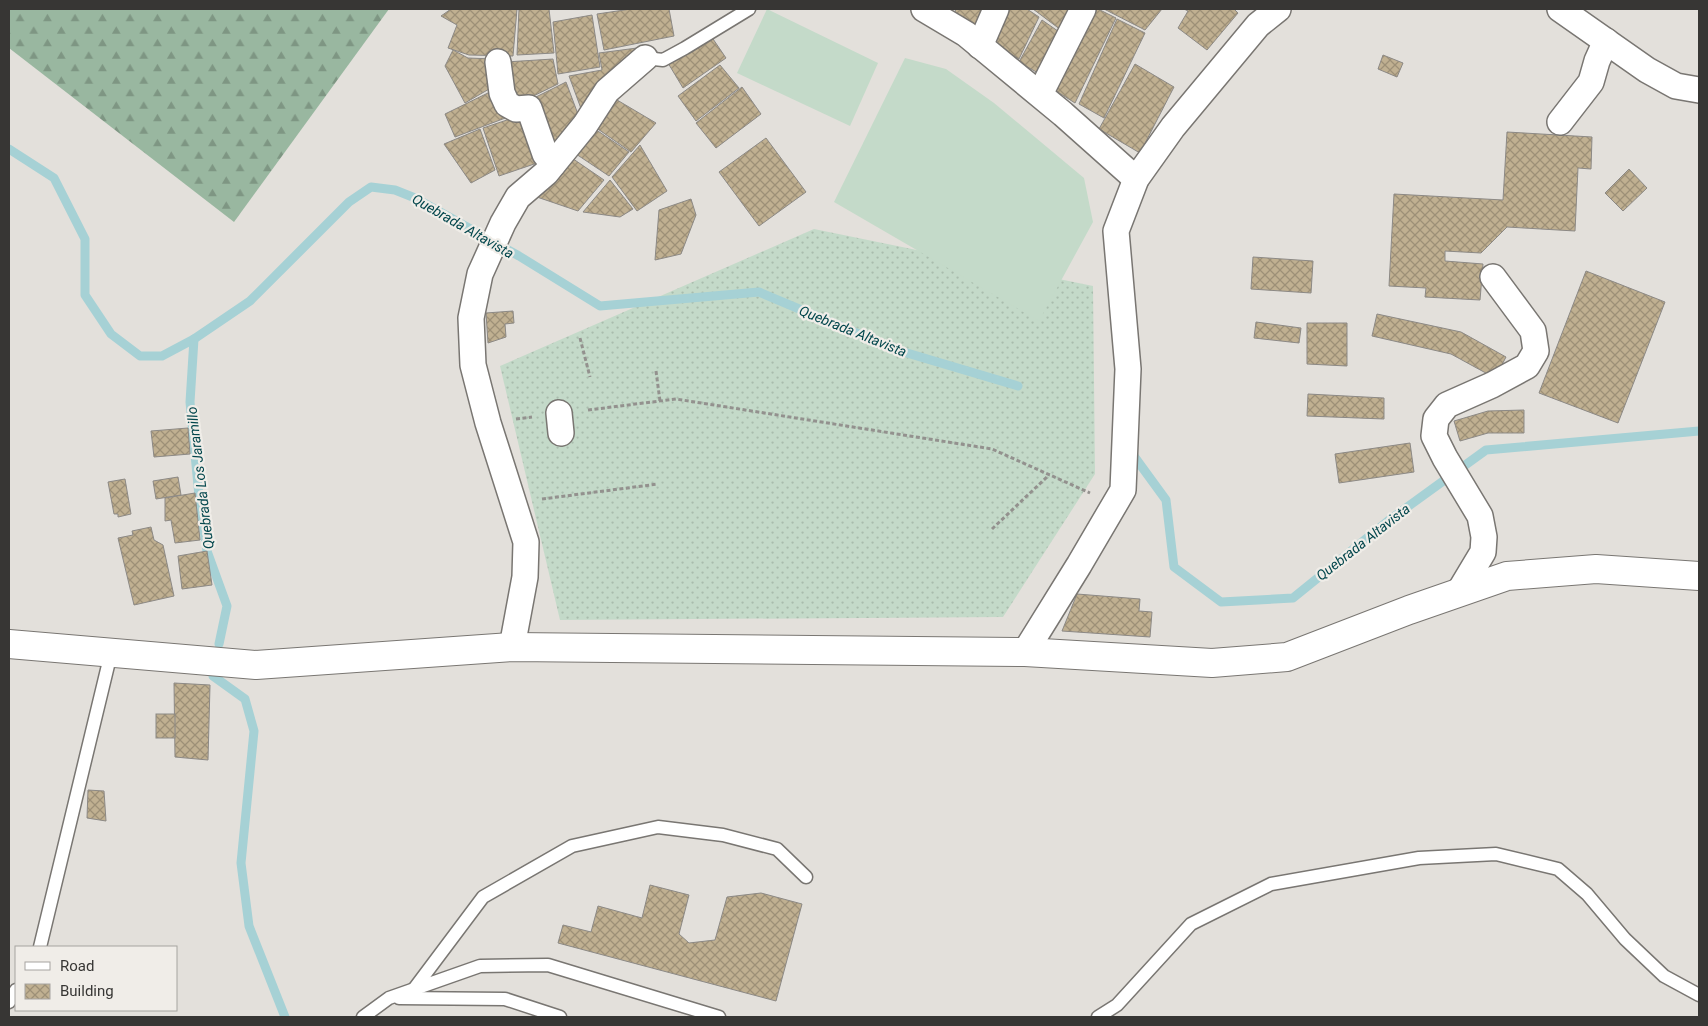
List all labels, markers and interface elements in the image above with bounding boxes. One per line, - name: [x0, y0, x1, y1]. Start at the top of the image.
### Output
- water label: Quebrada Altavista: [409, 190, 517, 262]
- water label: Quebrada Altavista: [797, 302, 909, 360]
- water label: Quebrada Los Jaramillo: [183, 406, 217, 550]
- water label: Quebrada Altavista: [1313, 500, 1413, 584]
- legend: [15, 946, 178, 1011]
- text: Road: [60, 957, 94, 975]
- text: Building: [60, 982, 114, 1000]

